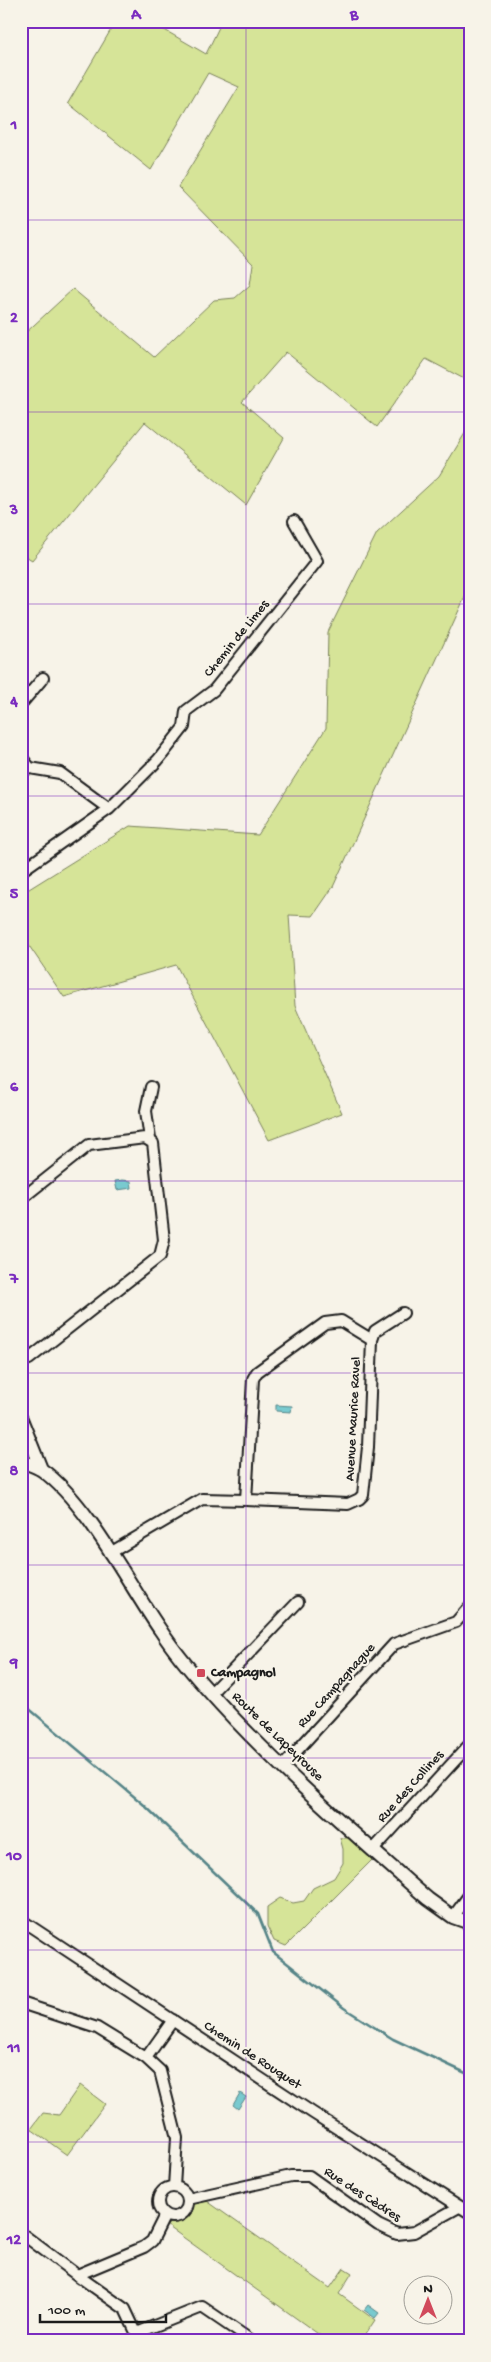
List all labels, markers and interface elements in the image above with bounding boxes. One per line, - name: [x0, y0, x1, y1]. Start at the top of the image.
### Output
- text: A: [130, 7, 142, 26]
- text: B: [349, 7, 359, 26]
- text: 1: [10, 117, 17, 136]
- text: 2: [10, 310, 18, 329]
- text: 3: [9, 502, 18, 521]
- street label: Chemin de Limes: [201, 596, 274, 681]
- text: 4: [9, 694, 18, 713]
- text: 5: [10, 886, 19, 905]
- text: 6: [10, 1079, 19, 1098]
- text: 7: [9, 1271, 19, 1290]
- street label: Avenue Maurice Ravel: [342, 1356, 366, 1482]
- text: 8: [10, 1463, 19, 1482]
- street label: Rue Campagnague: [294, 1639, 380, 1732]
- text: 9: [9, 1655, 18, 1674]
- place label: Campagnol: [210, 1665, 276, 1682]
- marker: Campagnol: [195, 1667, 207, 1679]
- street label: Route de Lapeyrouse: [227, 1689, 327, 1786]
- street label: Rue des Collines: [374, 1747, 448, 1827]
- text: 10: [5, 1848, 22, 1867]
- street label: Chemin de Rouquet: [200, 2018, 305, 2095]
- text: 11: [7, 2040, 20, 2059]
- street label: Rue des Cèdres: [320, 2164, 405, 2227]
- text: 12: [6, 2232, 21, 2251]
- north arrow: [404, 2274, 454, 2324]
- text: N: [423, 2281, 433, 2298]
- scale bar: [40, 2292, 166, 2324]
- text: 100 m: [47, 2302, 86, 2320]

